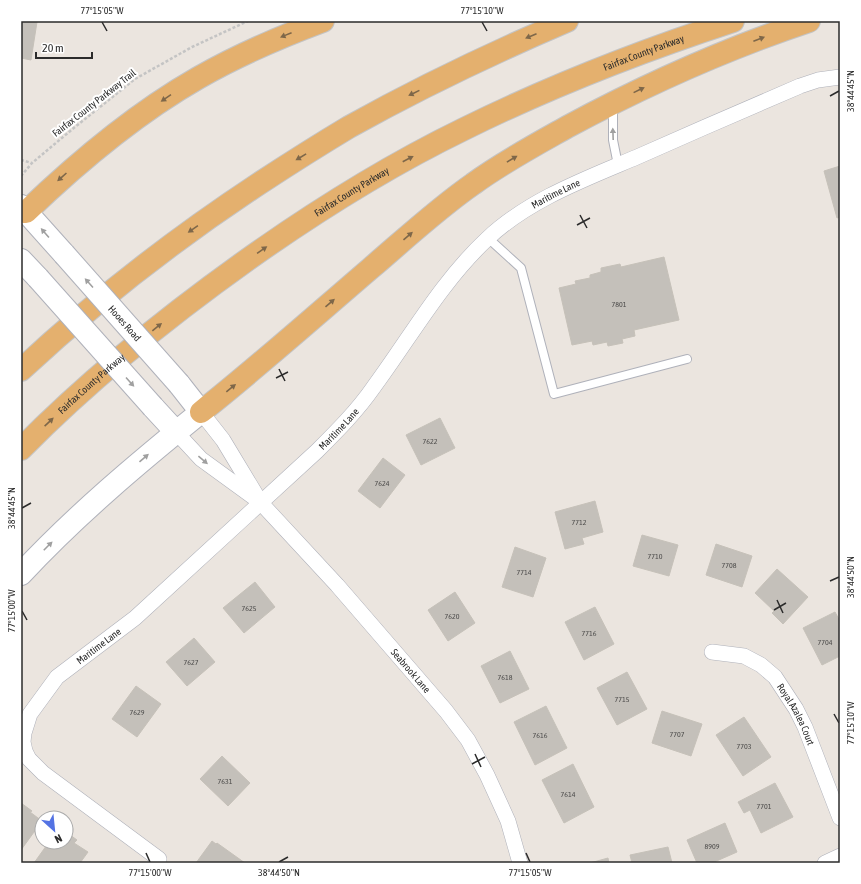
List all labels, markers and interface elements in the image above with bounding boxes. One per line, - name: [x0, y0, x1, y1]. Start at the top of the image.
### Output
- text: 77°15'05"W: [80, 5, 124, 16]
- text: 77°15'10"W: [460, 5, 504, 16]
- one-way arrow: [280, 33, 292, 39]
- street label: Fairfax County Parkway: [602, 33, 685, 72]
- scale bar: [36, 34, 92, 60]
- one-way arrow: [524, 34, 536, 40]
- one-way arrow: [753, 36, 765, 42]
- text: 20 m: [42, 41, 64, 55]
- street label: Fairfax County Parkway Trail: [50, 67, 138, 139]
- text: 38°44'45"N: [845, 70, 856, 112]
- one-way arrow: [634, 87, 645, 93]
- one-way arrow: [408, 89, 419, 96]
- one-way arrow: [160, 94, 171, 102]
- one-way arrow: [610, 127, 616, 140]
- one-way arrow: [296, 153, 306, 161]
- one-way arrow: [506, 155, 518, 162]
- one-way arrow: [402, 156, 414, 162]
- street label: Fairfax County Parkway: [312, 165, 391, 218]
- one-way arrow: [58, 172, 67, 181]
- street label: Maritime Lane: [529, 176, 582, 210]
- one-way arrow: [187, 225, 198, 233]
- one-way arrow: [40, 228, 50, 238]
- one-way arrow: [403, 231, 413, 240]
- one-way arrow: [257, 246, 267, 254]
- one-way arrow: [85, 278, 94, 287]
- one-way arrow: [325, 299, 335, 308]
- house number: 7801: [611, 300, 627, 309]
- street label: Hooes Road: [106, 303, 144, 343]
- one-way arrow: [152, 323, 163, 331]
- street label: Fairfax County Parkway: [55, 351, 127, 416]
- one-way arrow: [126, 377, 135, 387]
- one-way arrow: [226, 383, 237, 392]
- street label: Maritime Lane: [316, 405, 361, 452]
- one-way arrow: [44, 417, 54, 427]
- house number: 7622: [422, 437, 438, 446]
- one-way arrow: [139, 454, 149, 463]
- one-way arrow: [197, 456, 208, 465]
- house number: 7624: [374, 479, 390, 488]
- text: 38°44'45"N: [6, 487, 17, 529]
- house number: 7712: [571, 518, 587, 527]
- one-way arrow: [43, 541, 53, 551]
- house number: 7710: [647, 552, 663, 561]
- text: 38°44'50"N: [845, 556, 856, 598]
- house number: 7708: [721, 561, 737, 570]
- house number: 7714: [516, 568, 532, 577]
- text: 77°15'00"W: [6, 589, 17, 633]
- house number: 7625: [241, 604, 257, 613]
- house number: 7620: [444, 612, 460, 621]
- street label: Maritime Lane: [74, 625, 123, 666]
- house number: 7716: [581, 629, 597, 638]
- house number: 7704: [817, 638, 833, 647]
- street label: Seabrook Lane: [389, 646, 433, 695]
- house number: 7627: [183, 658, 199, 667]
- house number: 7618: [497, 673, 513, 682]
- street label: Royal Azalea Court: [775, 681, 817, 747]
- house number: 7715: [614, 695, 630, 704]
- text: 77°15'10"W: [845, 701, 856, 745]
- house number: 7629: [129, 708, 145, 717]
- house number: 7707: [669, 730, 685, 739]
- house number: 7616: [532, 731, 548, 740]
- house number: 7703: [736, 742, 752, 751]
- house number: 7631: [217, 777, 233, 786]
- house number: 7614: [560, 790, 576, 799]
- house number: 7701: [756, 802, 772, 811]
- north arrow: [34, 810, 74, 850]
- text: N: [53, 832, 64, 846]
- house number: 8909: [704, 842, 720, 851]
- text: 77°15'00"W: [128, 867, 172, 878]
- text: 38°44'50"N: [258, 867, 300, 878]
- text: 77°15'05"W: [508, 867, 552, 878]

